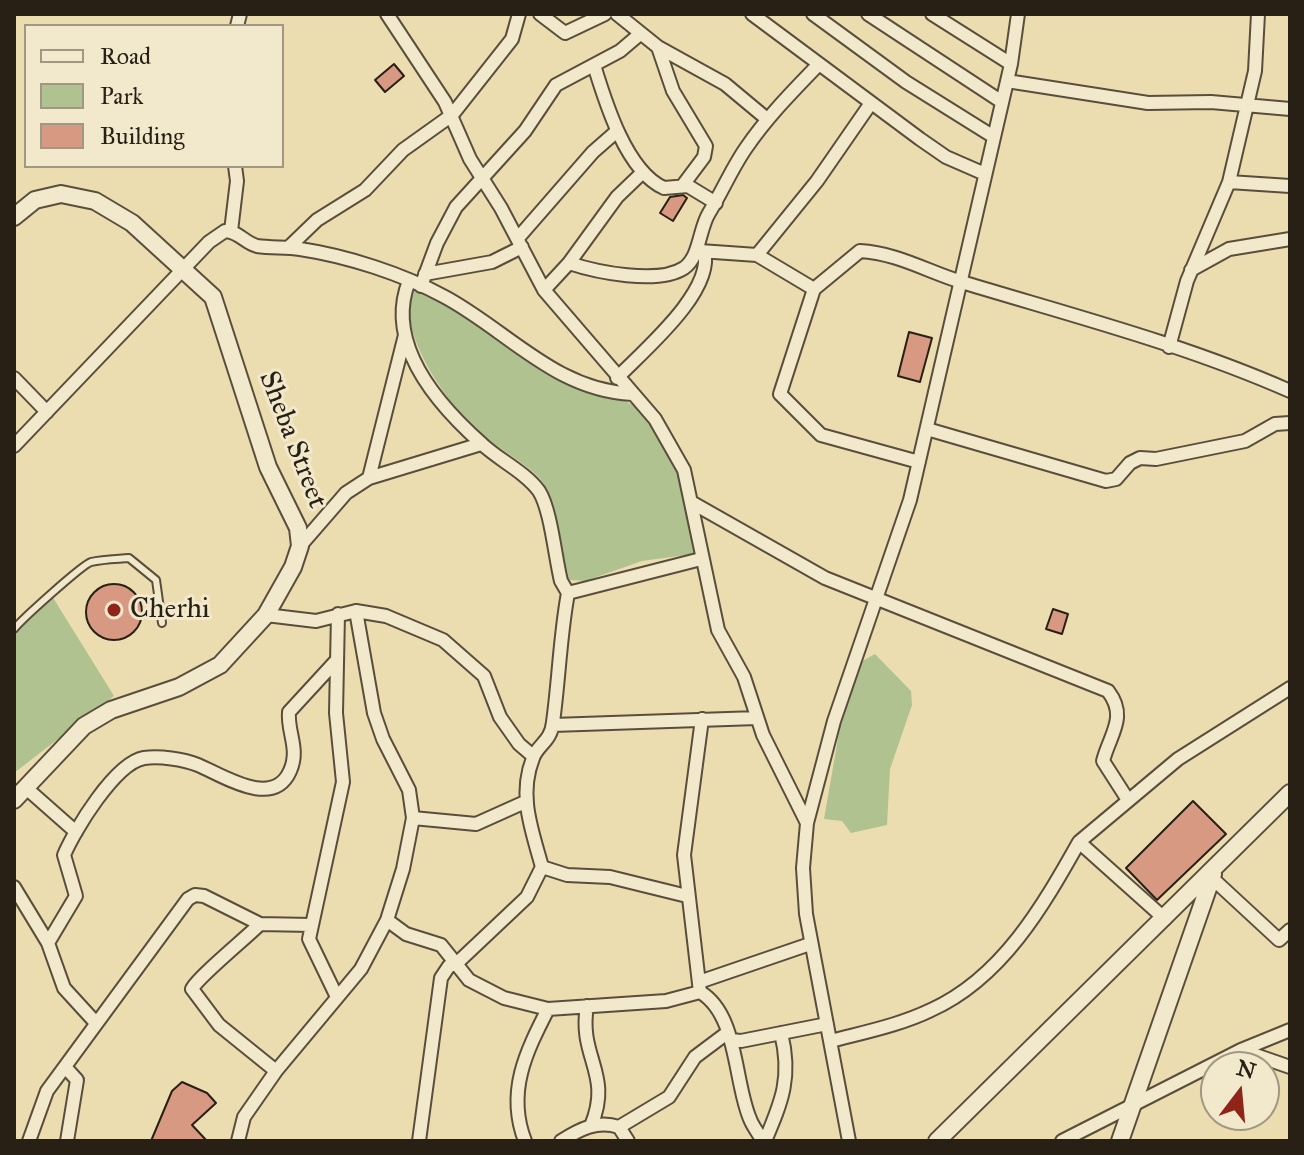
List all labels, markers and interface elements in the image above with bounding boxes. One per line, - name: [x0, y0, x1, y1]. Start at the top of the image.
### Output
- legend: [24, 24, 284, 168]
- text: Road: [100, 41, 151, 71]
- text: Park: [100, 81, 143, 111]
- text: Building: [100, 121, 185, 151]
- street label: Sheba Street: [250, 367, 334, 513]
- place label: Cherhi: [130, 593, 210, 627]
- marker: Cherhi: [105, 601, 123, 619]
- north arrow: [1200, 1051, 1280, 1131]
- text: N: [1233, 1054, 1259, 1085]

